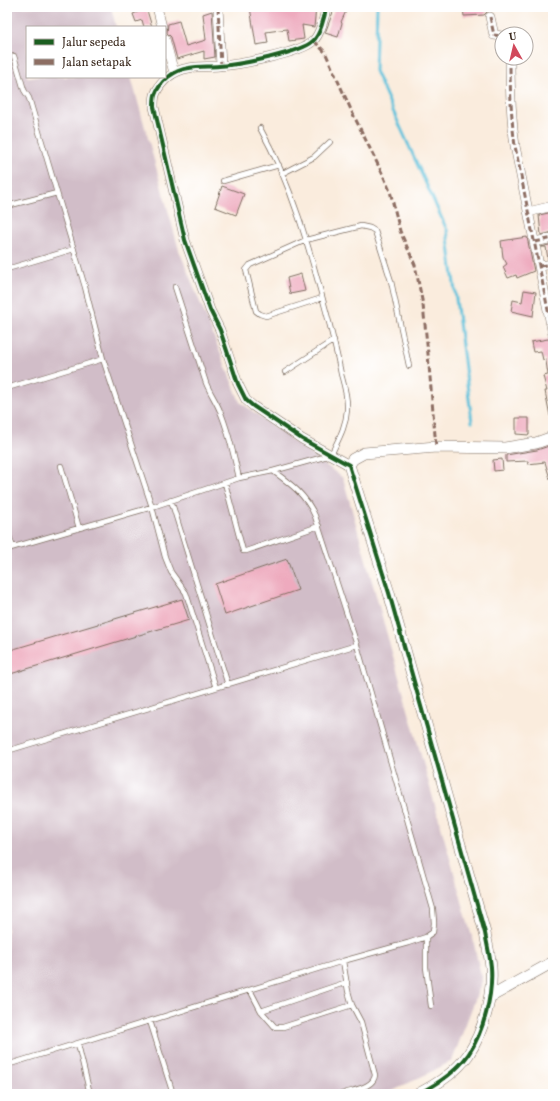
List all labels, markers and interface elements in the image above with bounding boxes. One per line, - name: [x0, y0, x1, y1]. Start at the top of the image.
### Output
- legend: [26, 26, 166, 78]
- north arrow: [494, 26, 534, 66]
- text: U: [508, 30, 518, 46]
- text: Jalur sepeda: [62, 35, 126, 51]
- text: Jalan setapak: [62, 55, 132, 71]

